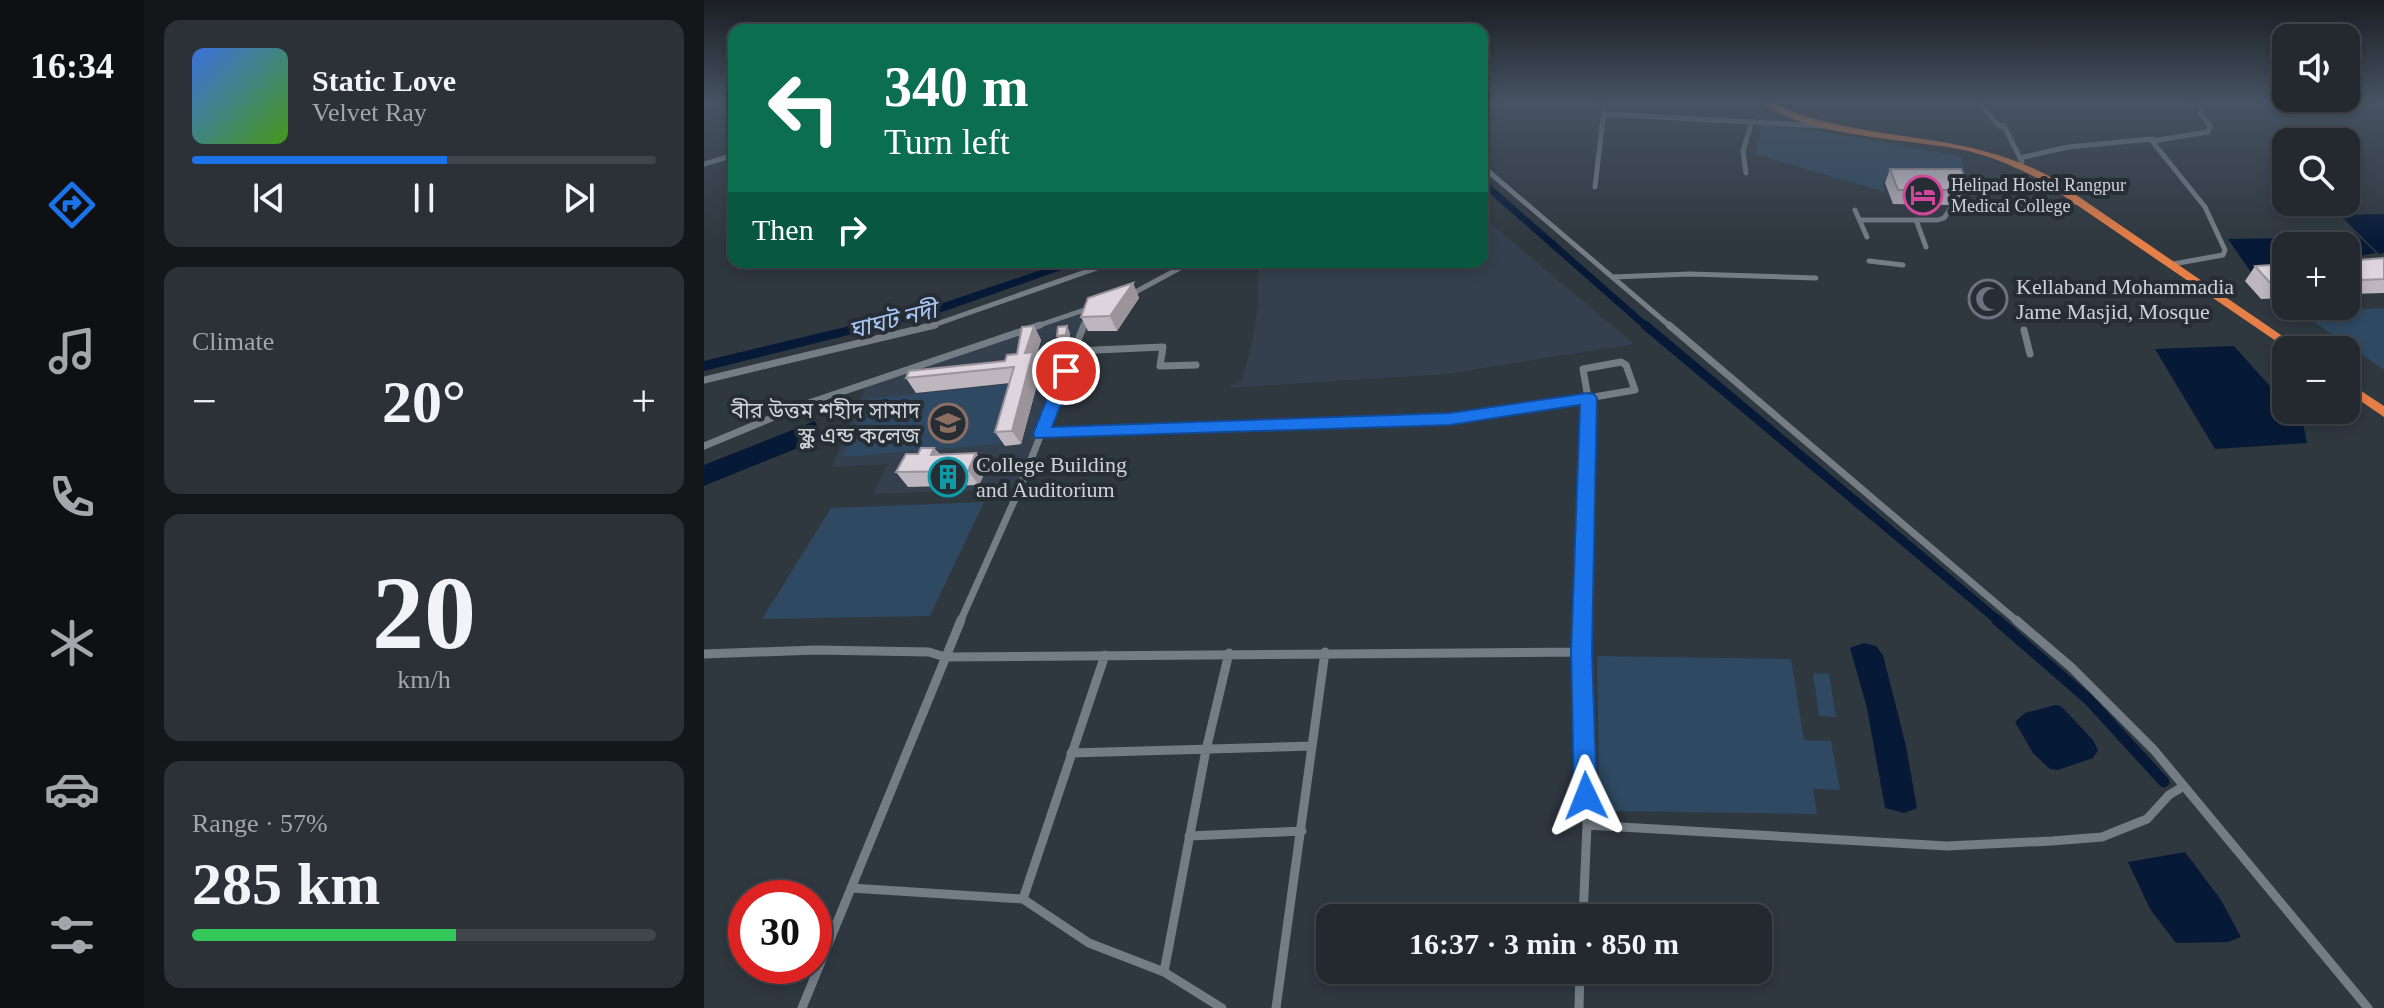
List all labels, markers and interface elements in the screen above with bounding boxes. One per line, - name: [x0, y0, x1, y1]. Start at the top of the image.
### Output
- map controls: [2272, 24, 2360, 424]
- button: sound: [2272, 24, 2360, 112]
- text: 16:34: [30, 46, 114, 86]
- icon: left: [752, 56, 856, 160]
- text: 340 m: [884, 56, 1029, 118]
- text: Static Love: [312, 64, 456, 97]
- text: Velvet Ray: [312, 98, 427, 127]
- text: Turn left: [884, 122, 1010, 162]
- button: search: [2272, 128, 2360, 216]
- hotel icon: Helipad Hostel Rangpur Medical College: [1902, 174, 1944, 216]
- place label: Helipad Hostel Rangpur Medical College: [1951, 175, 2126, 216]
- icon: previous: [247, 176, 291, 220]
- icon: pause: [402, 176, 446, 220]
- icon: next: [557, 176, 601, 220]
- icon: directions: [44, 177, 100, 233]
- icon: right: [830, 208, 874, 252]
- text: Then: [752, 213, 814, 246]
- button: +: [2272, 232, 2360, 320]
- place label: Kellaband Mohammadia Jame Masjid, Mosque: [2016, 274, 2234, 324]
- mosque icon: Kellaband Mohammadia Jame Masjid, Mosque: [1967, 278, 2009, 320]
- water label: ঘাঘট নদী: [846, 294, 944, 343]
- icon: music: [44, 323, 100, 379]
- text: Climate: [192, 327, 274, 356]
- button: −: [2272, 336, 2360, 424]
- pin: [1032, 337, 1100, 405]
- icon: arrive: [1044, 349, 1088, 393]
- text: 20°: [382, 369, 466, 435]
- text: −: [192, 377, 217, 426]
- text: +: [631, 377, 656, 426]
- place label: বীর উত্তম শহীদ সামাদ স্কুল এন্ড কলেজ: [730, 398, 921, 450]
- school or university icon: বীর উত্তম শহীদ সামাদ স্কুল এন্ড কলেজ: [927, 402, 969, 444]
- place label: College Building and Auditorium: [976, 452, 1127, 502]
- building icon: College Building and Auditorium: [927, 456, 969, 498]
- icon: phone: [44, 469, 100, 525]
- text: 20: [372, 555, 476, 670]
- icon: climate: [44, 615, 100, 671]
- text: km/h: [397, 665, 451, 694]
- position arrow: [1544, 754, 1628, 838]
- icon: car: [44, 761, 100, 817]
- text: Range · 57%: [192, 809, 328, 838]
- text: 285 km: [192, 851, 380, 917]
- speed limit sign: 30: [728, 880, 832, 984]
- icon: filters: [44, 907, 100, 963]
- text: 16:37 · 3 min · 850 m: [1409, 927, 1679, 960]

